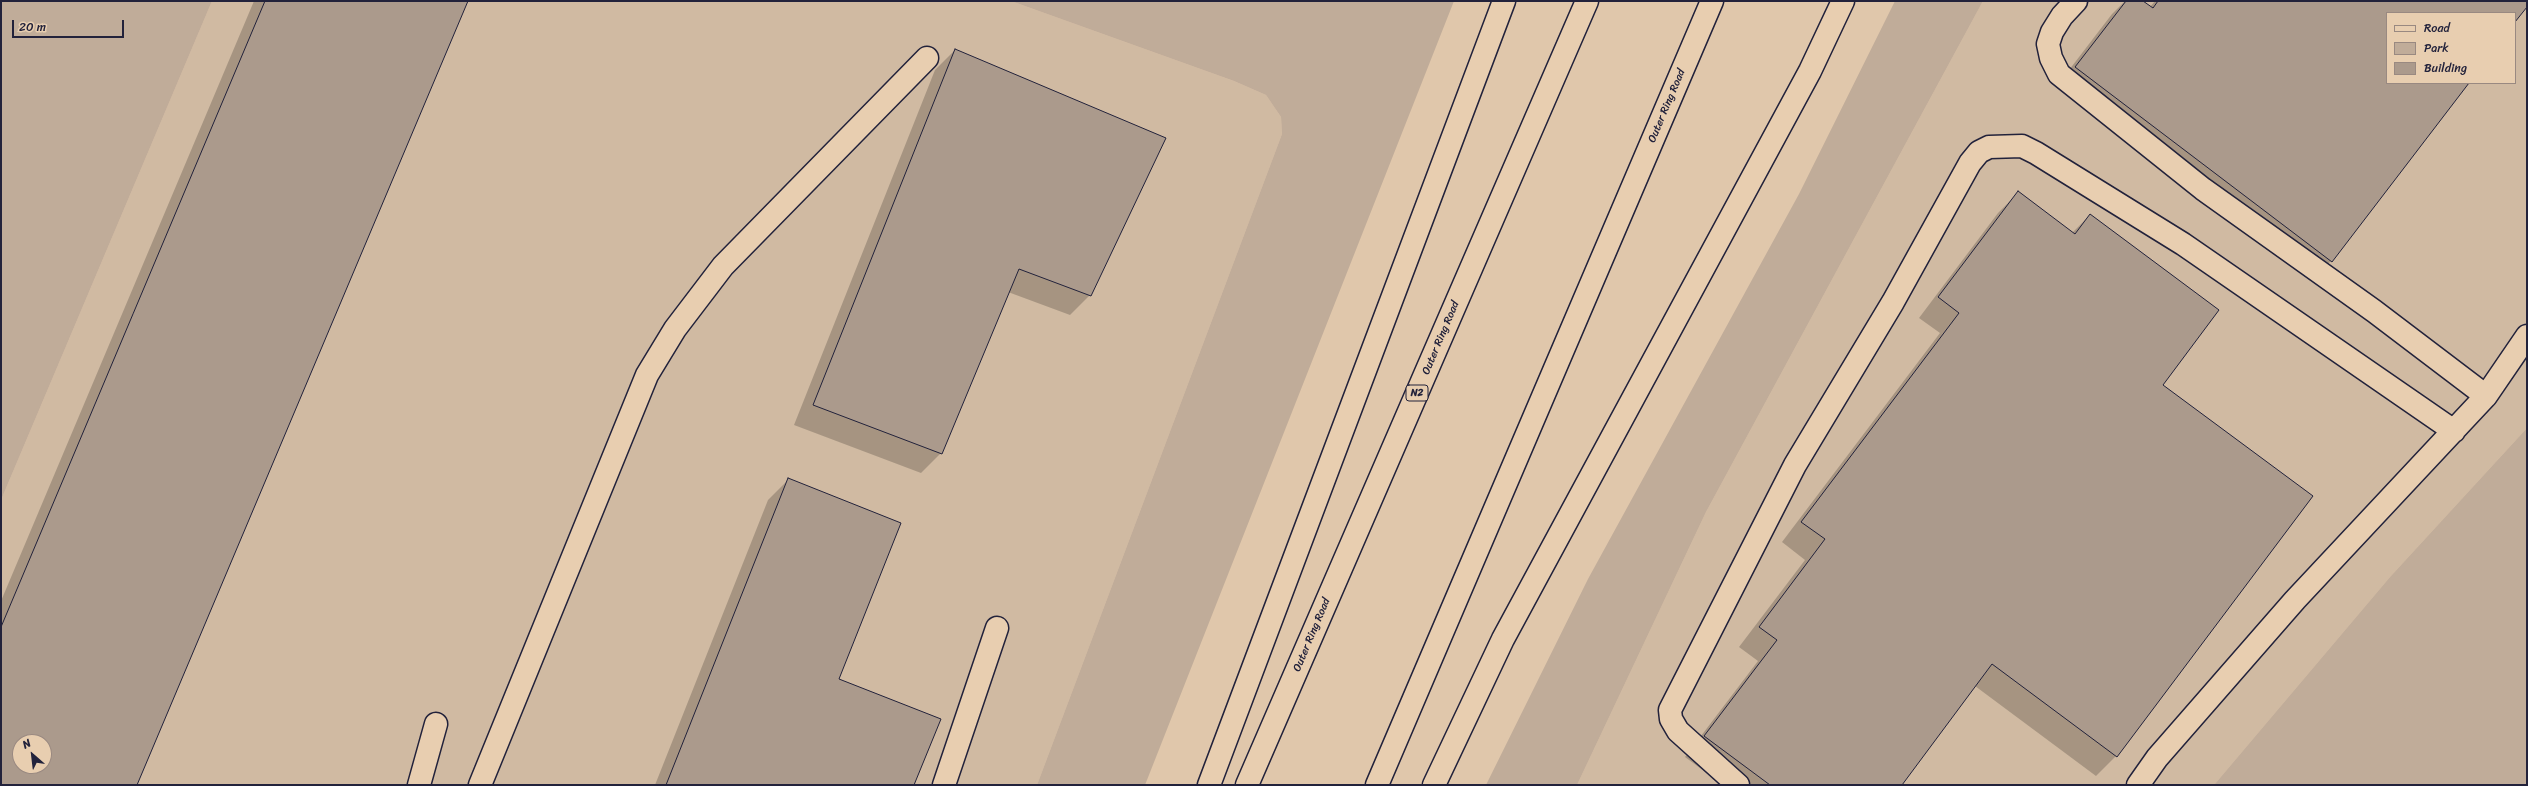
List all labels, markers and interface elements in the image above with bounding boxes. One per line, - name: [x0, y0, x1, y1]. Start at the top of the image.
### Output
- scale bar: [14, 12, 126, 38]
- legend: [2386, 12, 2516, 84]
- text: 20 m: [19, 16, 46, 38]
- text: Road: [2424, 17, 2450, 39]
- text: Park: [2424, 37, 2449, 59]
- text: Building: [2424, 57, 2467, 79]
- street label: Outer Ring Road: [1646, 67, 1688, 145]
- street label: Outer Ring Road: [1420, 299, 1462, 377]
- road number: N2: [1406, 385, 1428, 401]
- street label: Outer Ring Road: [1291, 596, 1333, 674]
- north arrow: [12, 734, 52, 774]
- text: N: [19, 734, 34, 754]

